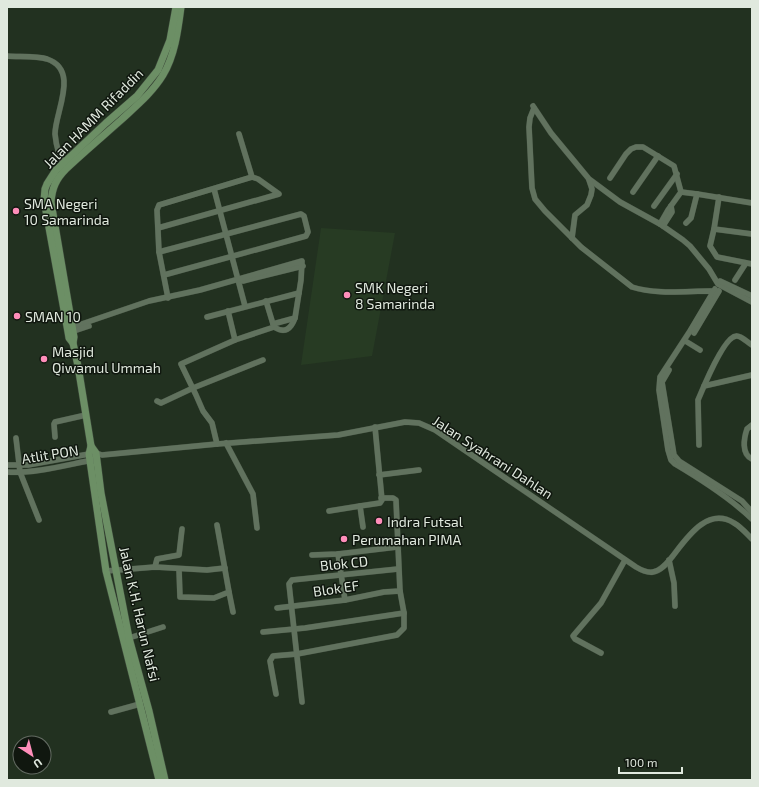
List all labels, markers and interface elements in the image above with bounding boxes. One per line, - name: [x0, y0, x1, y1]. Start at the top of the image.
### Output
- street label: Jalan HAMM Rifaddin: [40, 65, 146, 171]
- place label: SMA Negeri 10 Samarinda: [24, 195, 110, 228]
- marker: SMA Negeri 10 Samarinda: [11, 206, 21, 216]
- place label: SMK Negeri 8 Samarinda: [355, 279, 435, 312]
- marker: SMK Negeri 8 Samarinda: [342, 290, 352, 300]
- place label: SMAN 10: [25, 308, 81, 325]
- marker: SMAN 10: [12, 311, 22, 321]
- place label: Masjid Qiwamul Ummah: [52, 343, 161, 376]
- marker: Masjid Qiwamul Ummah: [39, 354, 49, 364]
- street label: Jalan Syahrani Dahlan: [430, 412, 556, 502]
- street label: Atlit PON: [20, 441, 80, 467]
- place label: Indra Futsal: [387, 513, 464, 530]
- marker: Indra Futsal: [374, 516, 384, 526]
- place label: Perumahan PIMA: [352, 531, 462, 548]
- marker: Perumahan PIMA: [339, 534, 349, 544]
- street label: Jalan K.H. Harun Nafsi: [116, 545, 164, 683]
- street label: Blok CD: [319, 552, 369, 574]
- street label: Blok EF: [312, 576, 361, 600]
- north arrow: [12, 735, 52, 775]
- scale bar: [619, 749, 682, 775]
- text: 100 m: [625, 755, 657, 769]
- text: U: [31, 756, 45, 771]

